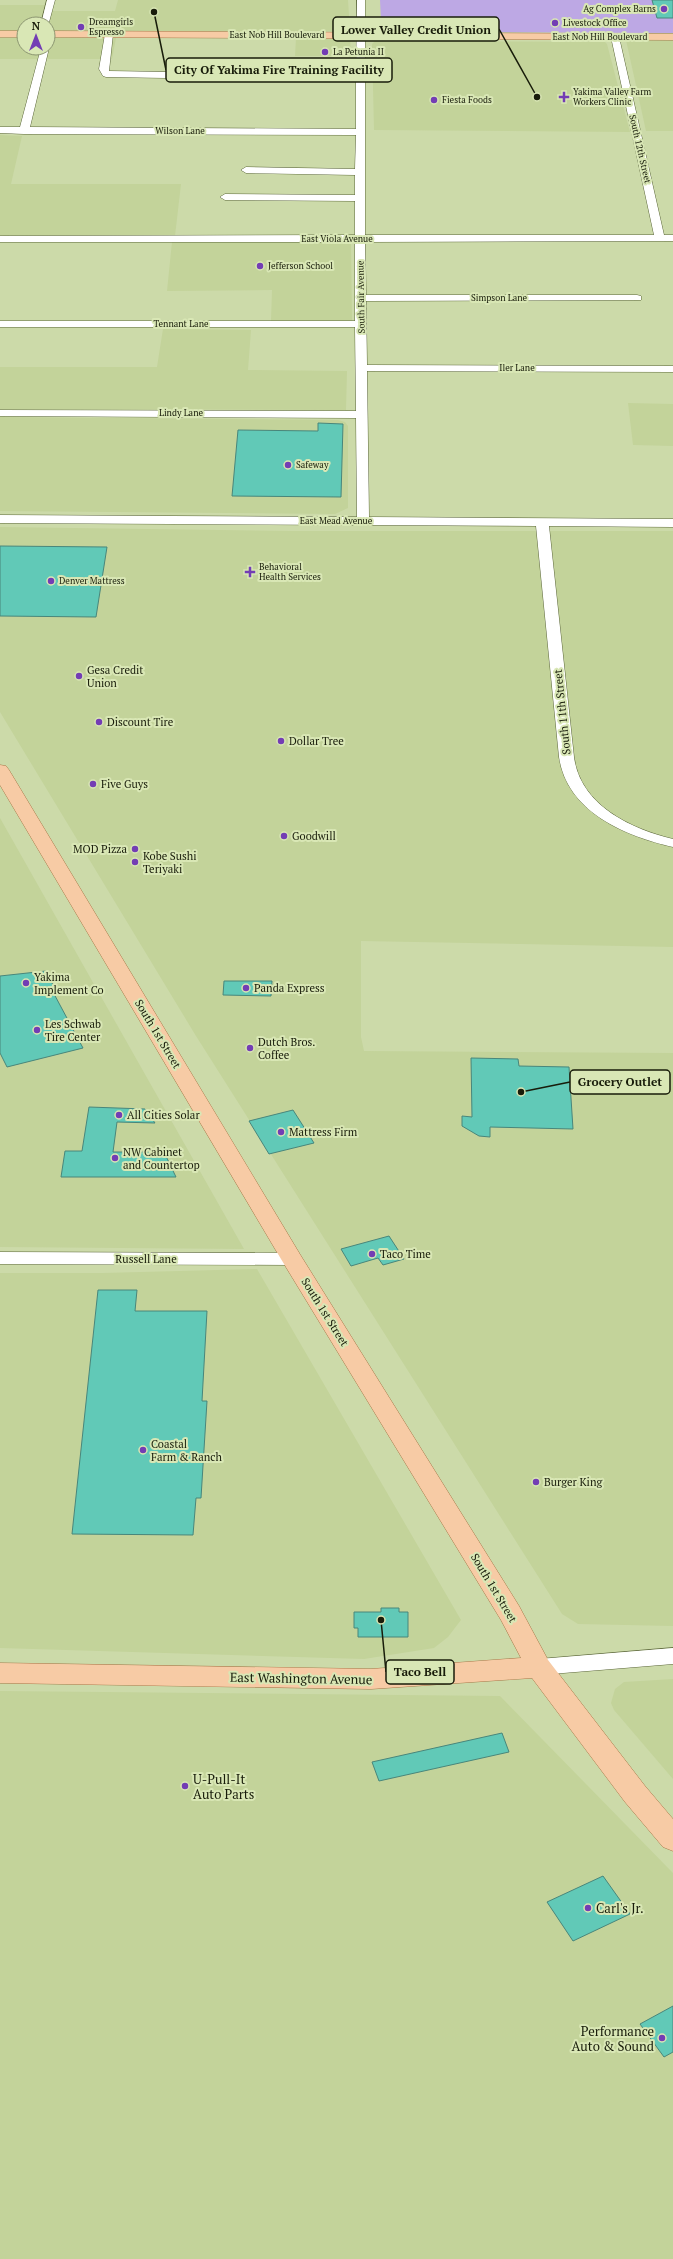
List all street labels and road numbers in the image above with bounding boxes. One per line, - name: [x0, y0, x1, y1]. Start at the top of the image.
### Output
- street label: East Nob Hill Boulevard: [229, 29, 325, 41]
- street label: East Nob Hill Boulevard: [552, 31, 648, 43]
- street label: South 12th Street: [626, 113, 654, 185]
- street label: Wilson Lane: [155, 125, 205, 137]
- street label: East Viola Avenue: [301, 233, 373, 245]
- street label: South Fair Avenue: [354, 260, 368, 334]
- street label: Simpson Lane: [471, 292, 528, 304]
- street label: Tennant Lane: [154, 318, 209, 330]
- street label: Iler Lane: [499, 362, 535, 374]
- street label: Lindy Lane: [159, 407, 204, 419]
- street label: East Mead Avenue: [300, 515, 373, 527]
- street label: South 11th Street: [551, 669, 573, 755]
- street label: South 1st Street: [132, 997, 184, 1071]
- street label: Russell Lane: [115, 1252, 177, 1266]
- street label: South 1st Street: [298, 1275, 352, 1349]
- street label: South 1st Street: [468, 1551, 520, 1625]
- street label: East Washington Avenue: [230, 1668, 372, 1688]

